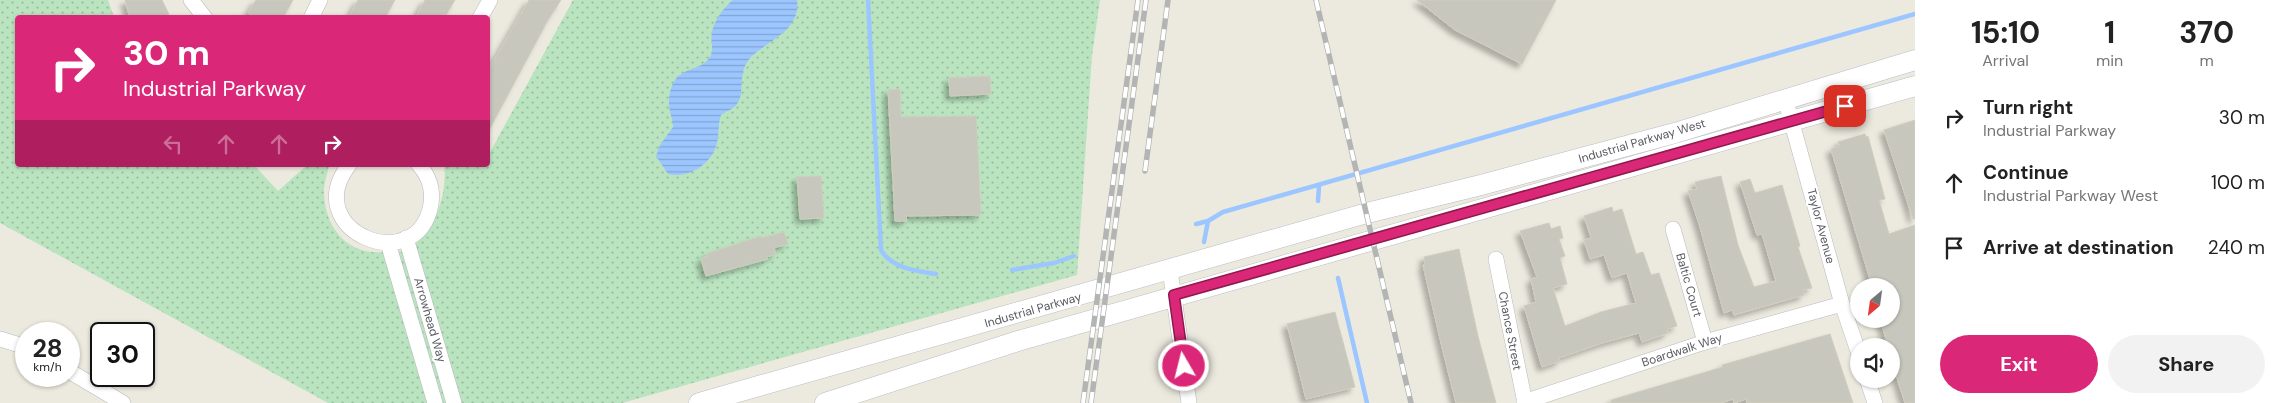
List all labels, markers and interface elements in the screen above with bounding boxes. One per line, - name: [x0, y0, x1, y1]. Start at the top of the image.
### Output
- text: 15:10: [1971, 13, 2040, 52]
- text: 1: [2104, 13, 2115, 52]
- text: 370: [2179, 13, 2234, 52]
- text: 30 m: [123, 30, 210, 76]
- icon: right: [40, 35, 105, 100]
- text: Arrival: [1982, 50, 2029, 71]
- text: min: [2096, 50, 2123, 71]
- text: m: [2199, 50, 2214, 71]
- text: Industrial Parkway: [123, 74, 306, 103]
- pin: [1824, 85, 1866, 127]
- icon: arrive: [1831, 92, 1859, 120]
- text: Turn right: [1983, 95, 2073, 120]
- icon: right: [1940, 104, 1968, 132]
- text: 30 m: [2219, 105, 2265, 130]
- street label: Industrial Parkway West: [1577, 115, 1708, 167]
- text: Industrial Parkway: [1983, 120, 2116, 141]
- icon: left: [159, 130, 187, 158]
- icon: ahead: [212, 130, 240, 158]
- icon: ahead: [265, 130, 293, 158]
- icon: right: [318, 130, 346, 158]
- text: Continue: [1983, 160, 2069, 185]
- icon: ahead: [1940, 169, 1968, 197]
- text: 100 m: [2211, 170, 2265, 195]
- text: Industrial Parkway West: [1983, 185, 2158, 206]
- street label: Taylor Avenue: [1803, 187, 1839, 265]
- icon: arrive: [1940, 234, 1968, 262]
- text: Arrive at destination: [1983, 235, 2174, 260]
- text: 240 m: [2208, 235, 2265, 260]
- street label: Baltic Court: [1672, 251, 1706, 319]
- street label: Arrowhead Way: [410, 276, 450, 365]
- north arrow: [1850, 278, 1900, 328]
- map controls: [1850, 278, 1900, 388]
- street label: Industrial Parkway: [983, 288, 1084, 331]
- street label: Chance Street: [1495, 290, 1526, 372]
- speed limit sign: 30: [90, 322, 155, 387]
- street label: Boardwalk Way: [1640, 329, 1725, 371]
- text: 28: [32, 332, 63, 365]
- button: Exit: [1940, 335, 2098, 393]
- button: Share: [2108, 335, 2265, 393]
- button: sound: [1850, 338, 1900, 388]
- position arrow: [1157, 339, 1209, 391]
- text: km/h: [33, 359, 62, 375]

